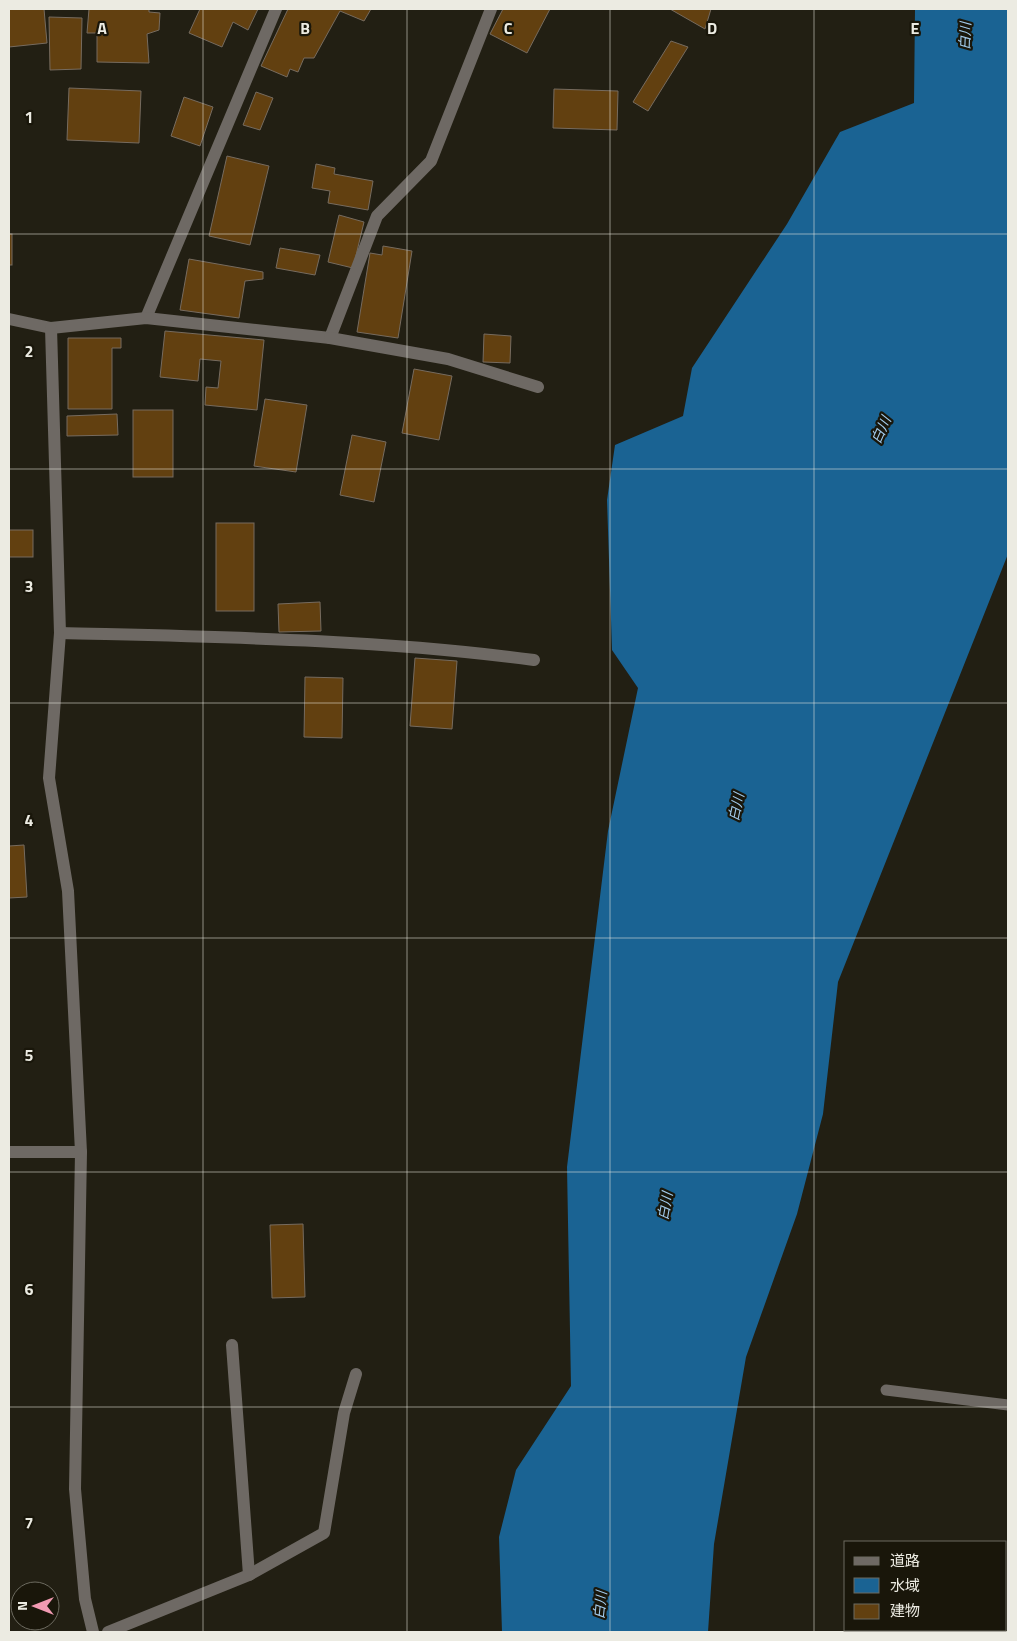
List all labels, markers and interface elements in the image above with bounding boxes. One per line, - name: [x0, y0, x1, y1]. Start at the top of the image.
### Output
- text: A: [97, 16, 107, 40]
- text: B: [300, 16, 310, 40]
- text: C: [504, 16, 513, 40]
- text: D: [707, 16, 717, 40]
- text: E: [911, 16, 920, 40]
- water label: 白川: [954, 20, 976, 50]
- text: 1: [25, 105, 33, 129]
- text: 2: [25, 339, 33, 363]
- water label: 白川: [865, 411, 897, 447]
- text: 3: [25, 574, 33, 598]
- water label: 白川: [722, 789, 749, 823]
- text: 4: [25, 808, 34, 832]
- text: 5: [25, 1043, 34, 1067]
- water label: 白川: [652, 1188, 678, 1222]
- text: 6: [25, 1277, 34, 1301]
- text: 7: [25, 1511, 33, 1535]
- legend: [844, 1541, 1007, 1631]
- text: 道路: [890, 1549, 920, 1572]
- text: 水域: [890, 1574, 920, 1597]
- north arrow: [10, 1581, 60, 1631]
- water label: 白川: [588, 1588, 612, 1620]
- text: 建物: [890, 1599, 920, 1622]
- text: N: [11, 1601, 32, 1611]

